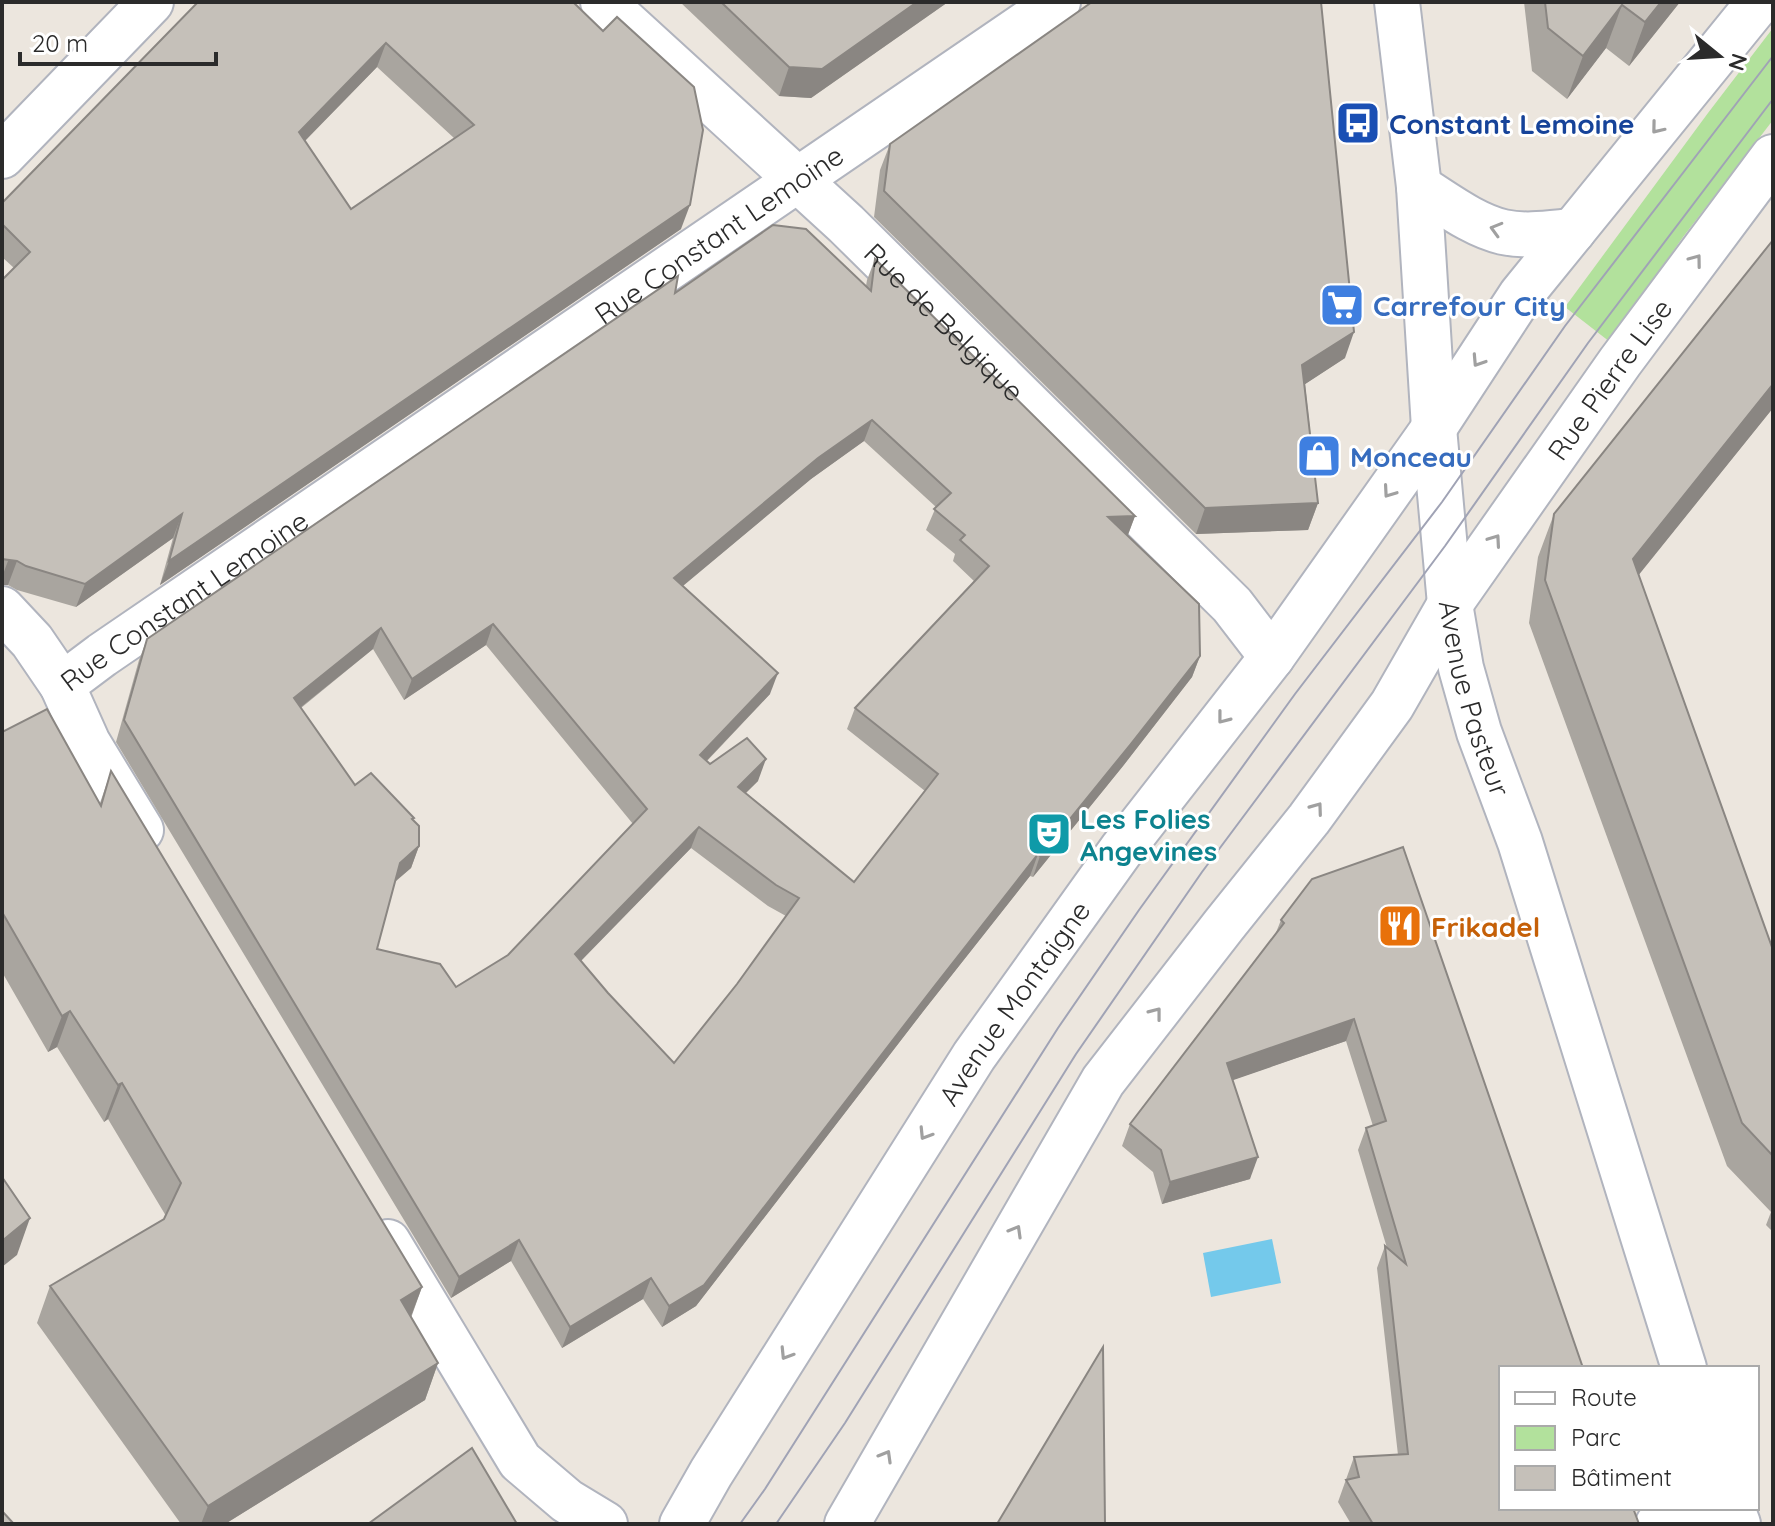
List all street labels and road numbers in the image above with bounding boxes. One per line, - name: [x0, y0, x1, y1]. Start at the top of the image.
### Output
- street label: Rue Constant Lemoine: [587, 137, 850, 331]
- street label: Rue de Belgique: [858, 235, 1032, 408]
- street label: Rue Pierre Lise: [1539, 291, 1679, 467]
- street label: Rue Constant Lemoine: [53, 502, 314, 698]
- street label: Avenue Pasteur: [1432, 597, 1519, 801]
- street label: Avenue Montaigne: [930, 894, 1097, 1111]

